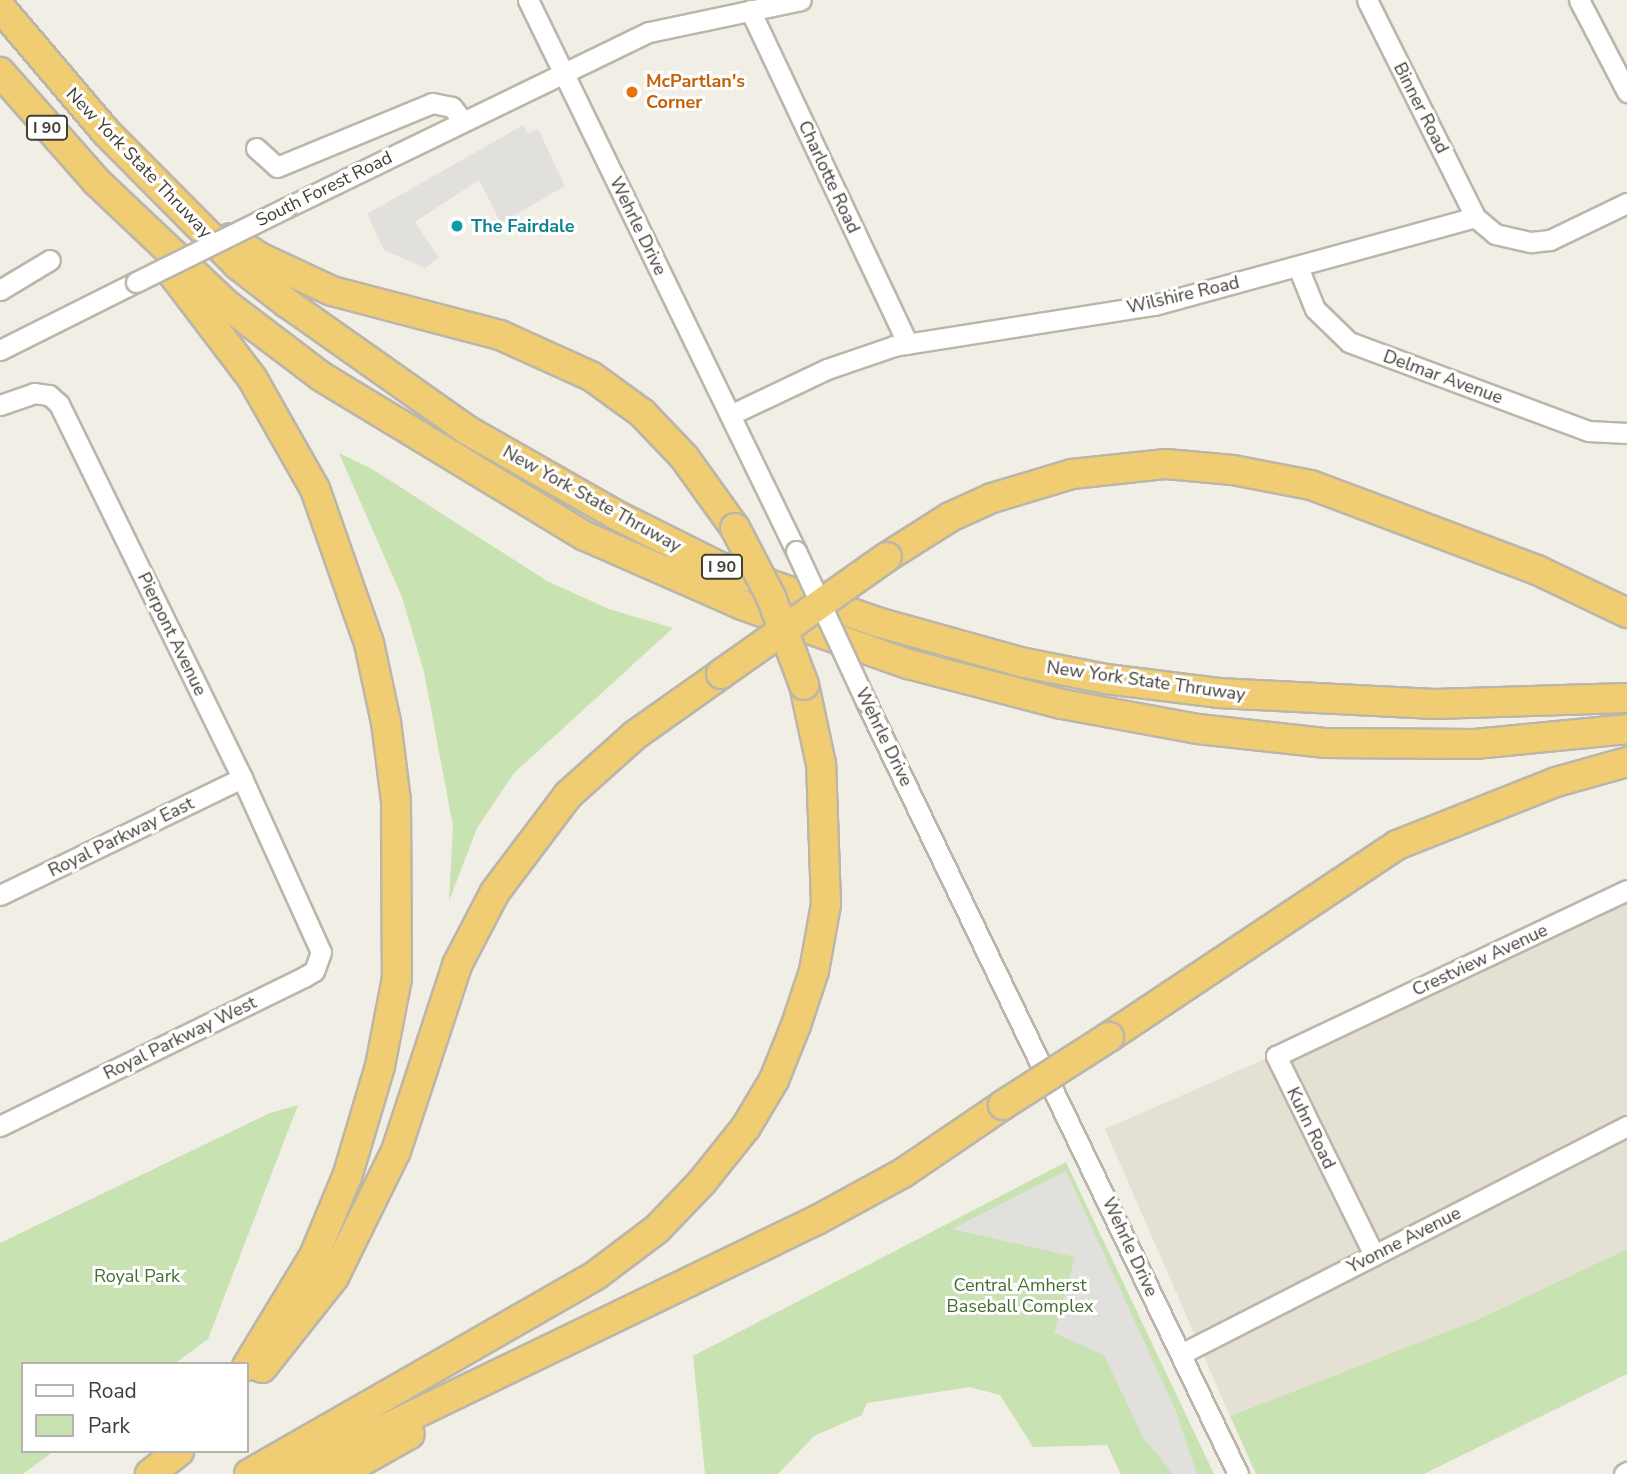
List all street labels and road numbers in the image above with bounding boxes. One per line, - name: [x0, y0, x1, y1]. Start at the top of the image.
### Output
- street label: Binner Road: [1389, 59, 1453, 157]
- street label: New York State Thruway: [62, 83, 216, 243]
- road number: I 90: [24, 116, 70, 140]
- street label: Charlotte Road: [793, 117, 865, 237]
- street label: South Forest Road: [252, 147, 396, 231]
- street label: Wehrle Drive: [605, 173, 671, 279]
- street label: Wilshire Road: [1125, 272, 1241, 318]
- street label: Delmar Avenue: [1380, 345, 1506, 409]
- street label: New York State Thruway: [499, 441, 685, 557]
- road number: I 90: [699, 554, 745, 580]
- street label: Pierpont Avenue: [133, 569, 211, 699]
- street label: New York State Thruway: [1045, 656, 1247, 706]
- street label: Wehrle Drive: [851, 684, 917, 790]
- street label: Royal Parkway East: [45, 792, 197, 882]
- street label: Crestview Avenue: [1409, 919, 1551, 1001]
- street label: Royal Parkway West: [100, 992, 260, 1084]
- street label: Kuhn Road: [1282, 1084, 1340, 1172]
- street label: Wehrle Drive: [1098, 1194, 1162, 1300]
- street label: Yvonne Avenue: [1344, 1202, 1464, 1278]

